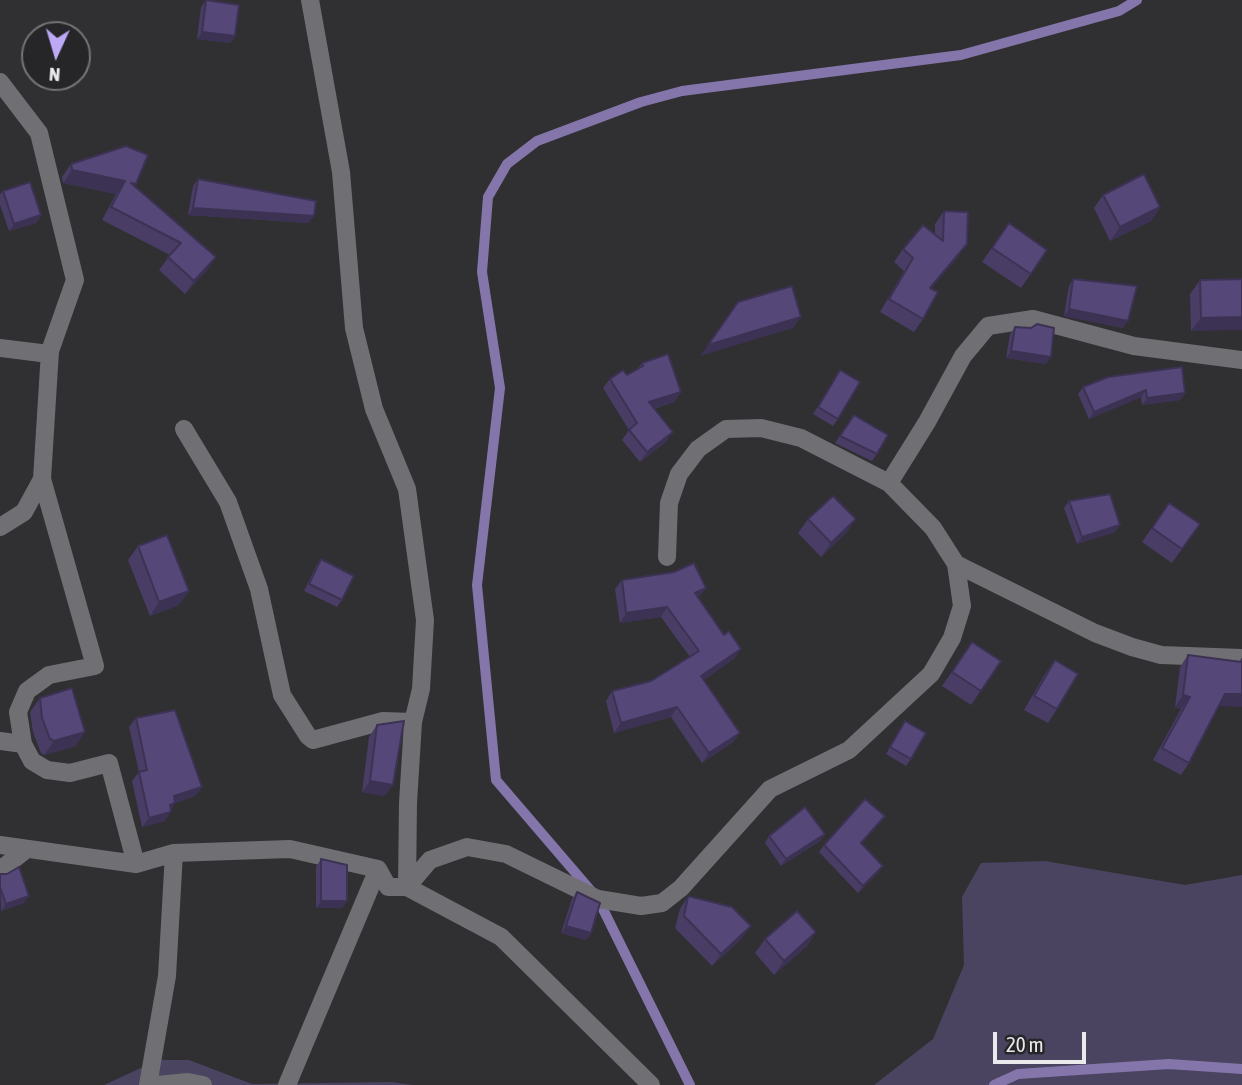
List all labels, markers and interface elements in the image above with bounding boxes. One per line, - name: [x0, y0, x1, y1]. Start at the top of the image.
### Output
- north arrow: [21, 21, 91, 91]
- text: N: [48, 64, 61, 86]
- scale bar: [997, 1018, 1090, 1062]
- text: 20 m: [1006, 1032, 1044, 1056]

